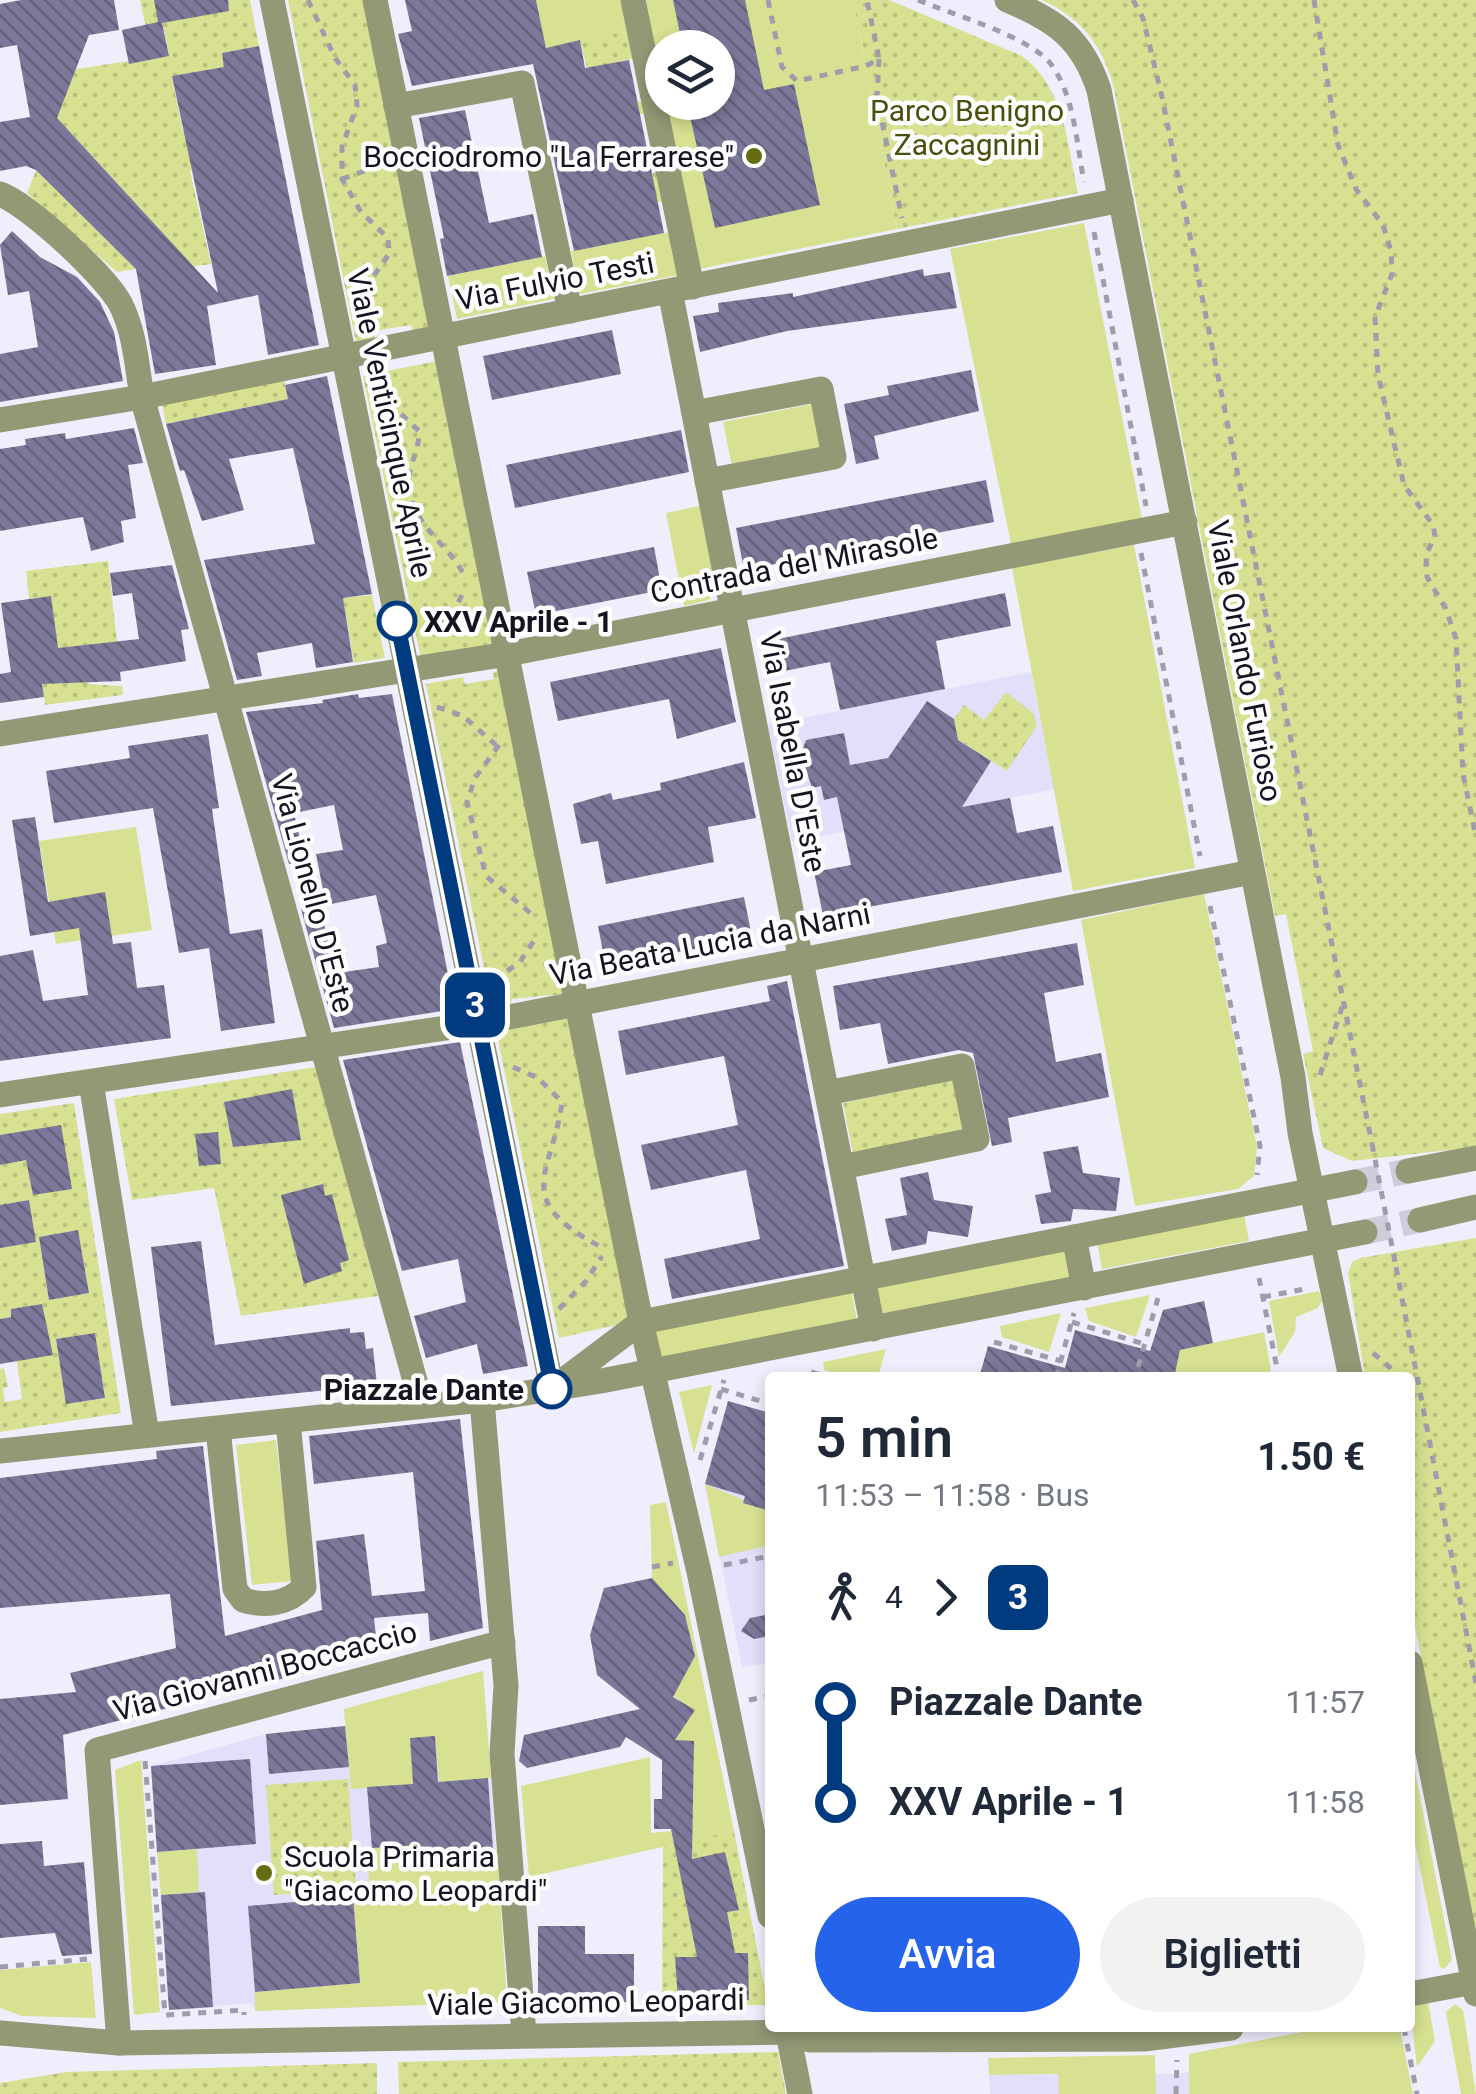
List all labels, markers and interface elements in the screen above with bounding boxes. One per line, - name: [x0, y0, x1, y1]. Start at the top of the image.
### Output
- map controls: [645, 30, 735, 120]
- button: layers: [645, 30, 735, 120]
- park label: Parco Benigno Zaccagnini: [870, 93, 1064, 162]
- place label: Bocciodromo "La Ferrarese": [363, 139, 734, 174]
- marker: Bocciodromo "La Ferrarese": [743, 145, 765, 167]
- street label: Via Fulvio Testi: [453, 245, 657, 317]
- street label: Viale Venticinque Aprile: [340, 265, 440, 581]
- street label: Viale Orlando Furioso: [1201, 517, 1289, 805]
- street label: Contrada del Mirasole: [647, 520, 941, 610]
- marker: XXV Aprile - 1: [378, 602, 416, 640]
- place label: XXV Aprile - 1: [424, 604, 613, 639]
- street label: Via Isabella D'Este: [753, 629, 833, 875]
- street label: Via Lionello D'Este: [264, 770, 362, 1016]
- street label: Via Beata Lucia da Narni: [547, 896, 873, 992]
- line badge: 3: [442, 972, 508, 1038]
- text: 3: [465, 985, 485, 1026]
- marker: Piazzale Dante: [533, 1370, 571, 1408]
- place label: Piazzale Dante: [324, 1372, 524, 1407]
- text: 5 min: [815, 1406, 953, 1470]
- text: 1.50 €: [1257, 1435, 1365, 1479]
- text: 11:53 – 11:58 · Bus: [815, 1476, 1090, 1514]
- icon: walk: [815, 1570, 870, 1625]
- icon: forward: [918, 1570, 973, 1625]
- text: 3: [1008, 1577, 1028, 1618]
- text: 4: [885, 1578, 903, 1616]
- street label: Via Giovanni Boccaccio: [109, 1614, 421, 1728]
- text: Piazzale Dante: [889, 1680, 1143, 1724]
- text: 11:57: [1285, 1683, 1365, 1721]
- text: XXV Aprile - 1: [889, 1780, 1128, 1824]
- text: 11:58: [1285, 1783, 1365, 1821]
- place label: Scuola Primaria "Giacomo Leopardi": [284, 1839, 547, 1908]
- marker: Scuola Primaria "Giacomo Leopardi": [253, 1862, 275, 1884]
- button: Avvia: [815, 1897, 1080, 2012]
- button: Biglietti: [1100, 1897, 1365, 2012]
- street label: Viale Giacomo Leopardi: [427, 1982, 745, 2022]

